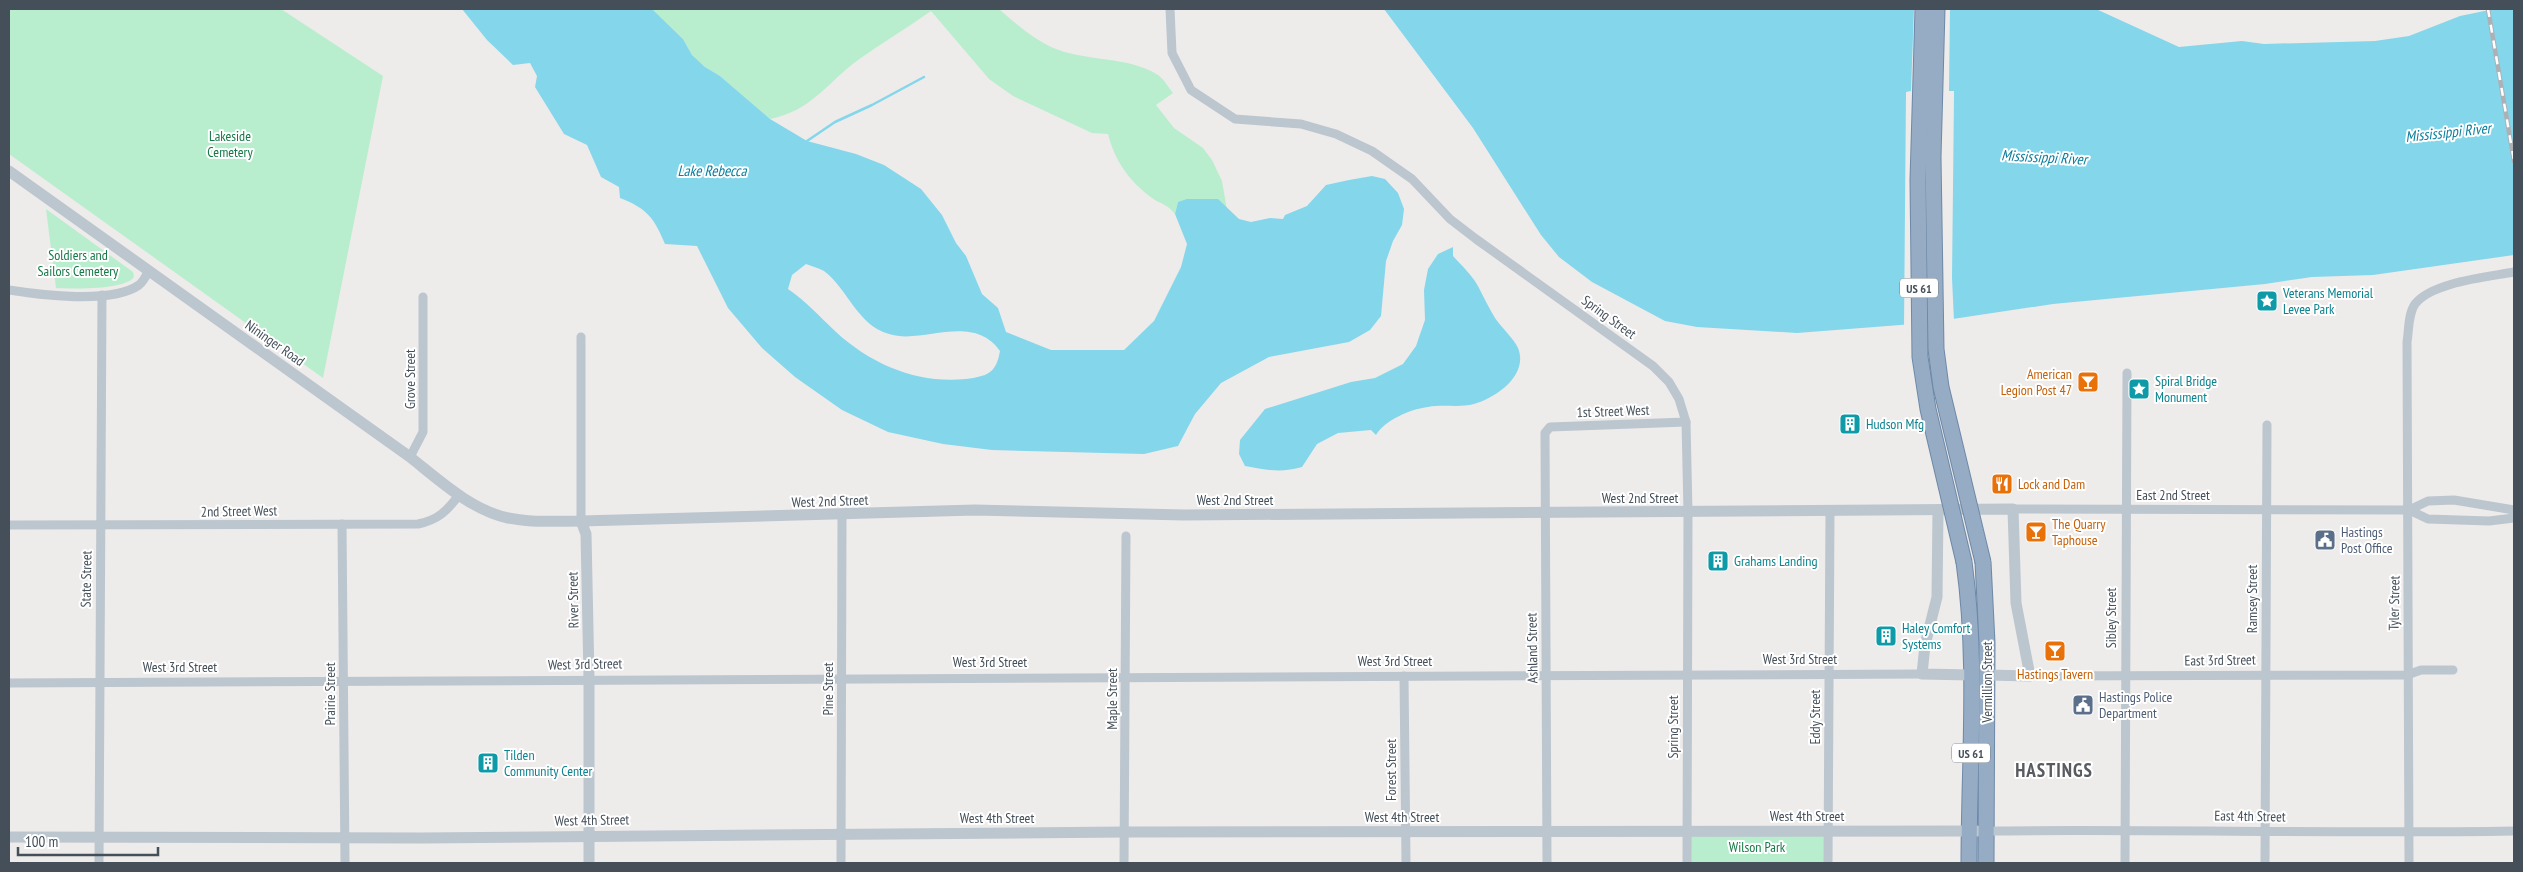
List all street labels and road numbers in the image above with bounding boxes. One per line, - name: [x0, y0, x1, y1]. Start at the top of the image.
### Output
- road number: US 61: [1900, 278, 1938, 298]
- street label: Spring Street: [1578, 291, 1640, 343]
- street label: Nininger Road: [242, 316, 308, 370]
- street label: Grove Street: [401, 349, 419, 409]
- street label: 1st Street West: [1576, 401, 1650, 421]
- street label: East 2nd Street: [2136, 486, 2210, 504]
- street label: West 2nd Street: [1602, 489, 1678, 507]
- street label: West 2nd Street: [791, 491, 869, 511]
- street label: West 2nd Street: [1197, 491, 1273, 509]
- street label: 2nd Street West: [201, 501, 278, 521]
- street label: State Street: [77, 550, 95, 608]
- street label: Ramsey Street: [2243, 565, 2261, 633]
- street label: River Street: [564, 571, 582, 629]
- street label: Tyler Street: [2385, 575, 2403, 631]
- street label: Sibley Street: [2102, 587, 2120, 648]
- street label: Ashland Street: [1522, 612, 1542, 683]
- street label: Vermillion Street: [1978, 641, 1996, 724]
- street label: West 3rd Street: [1763, 650, 1837, 668]
- street label: East 3rd Street: [2184, 650, 2256, 670]
- street label: West 3rd Street: [1358, 652, 1432, 670]
- street label: West 3rd Street: [953, 653, 1027, 671]
- street label: West 3rd Street: [548, 654, 622, 674]
- street label: West 3rd Street: [143, 658, 217, 676]
- street label: Prairie Street: [321, 662, 339, 726]
- street label: Pine Street: [819, 662, 837, 716]
- street label: Maple Street: [1103, 668, 1121, 730]
- street label: Eddy Street: [1806, 689, 1824, 744]
- street label: Spring Street: [1664, 695, 1682, 759]
- street label: Forest Street: [1382, 739, 1400, 801]
- road number: US 61: [1952, 744, 1990, 762]
- street label: East 4th Street: [2214, 806, 2286, 826]
- street label: West 4th Street: [1770, 807, 1844, 825]
- street label: West 4th Street: [1365, 808, 1439, 826]
- street label: West 4th Street: [960, 809, 1034, 827]
- street label: West 4th Street: [555, 810, 630, 830]

